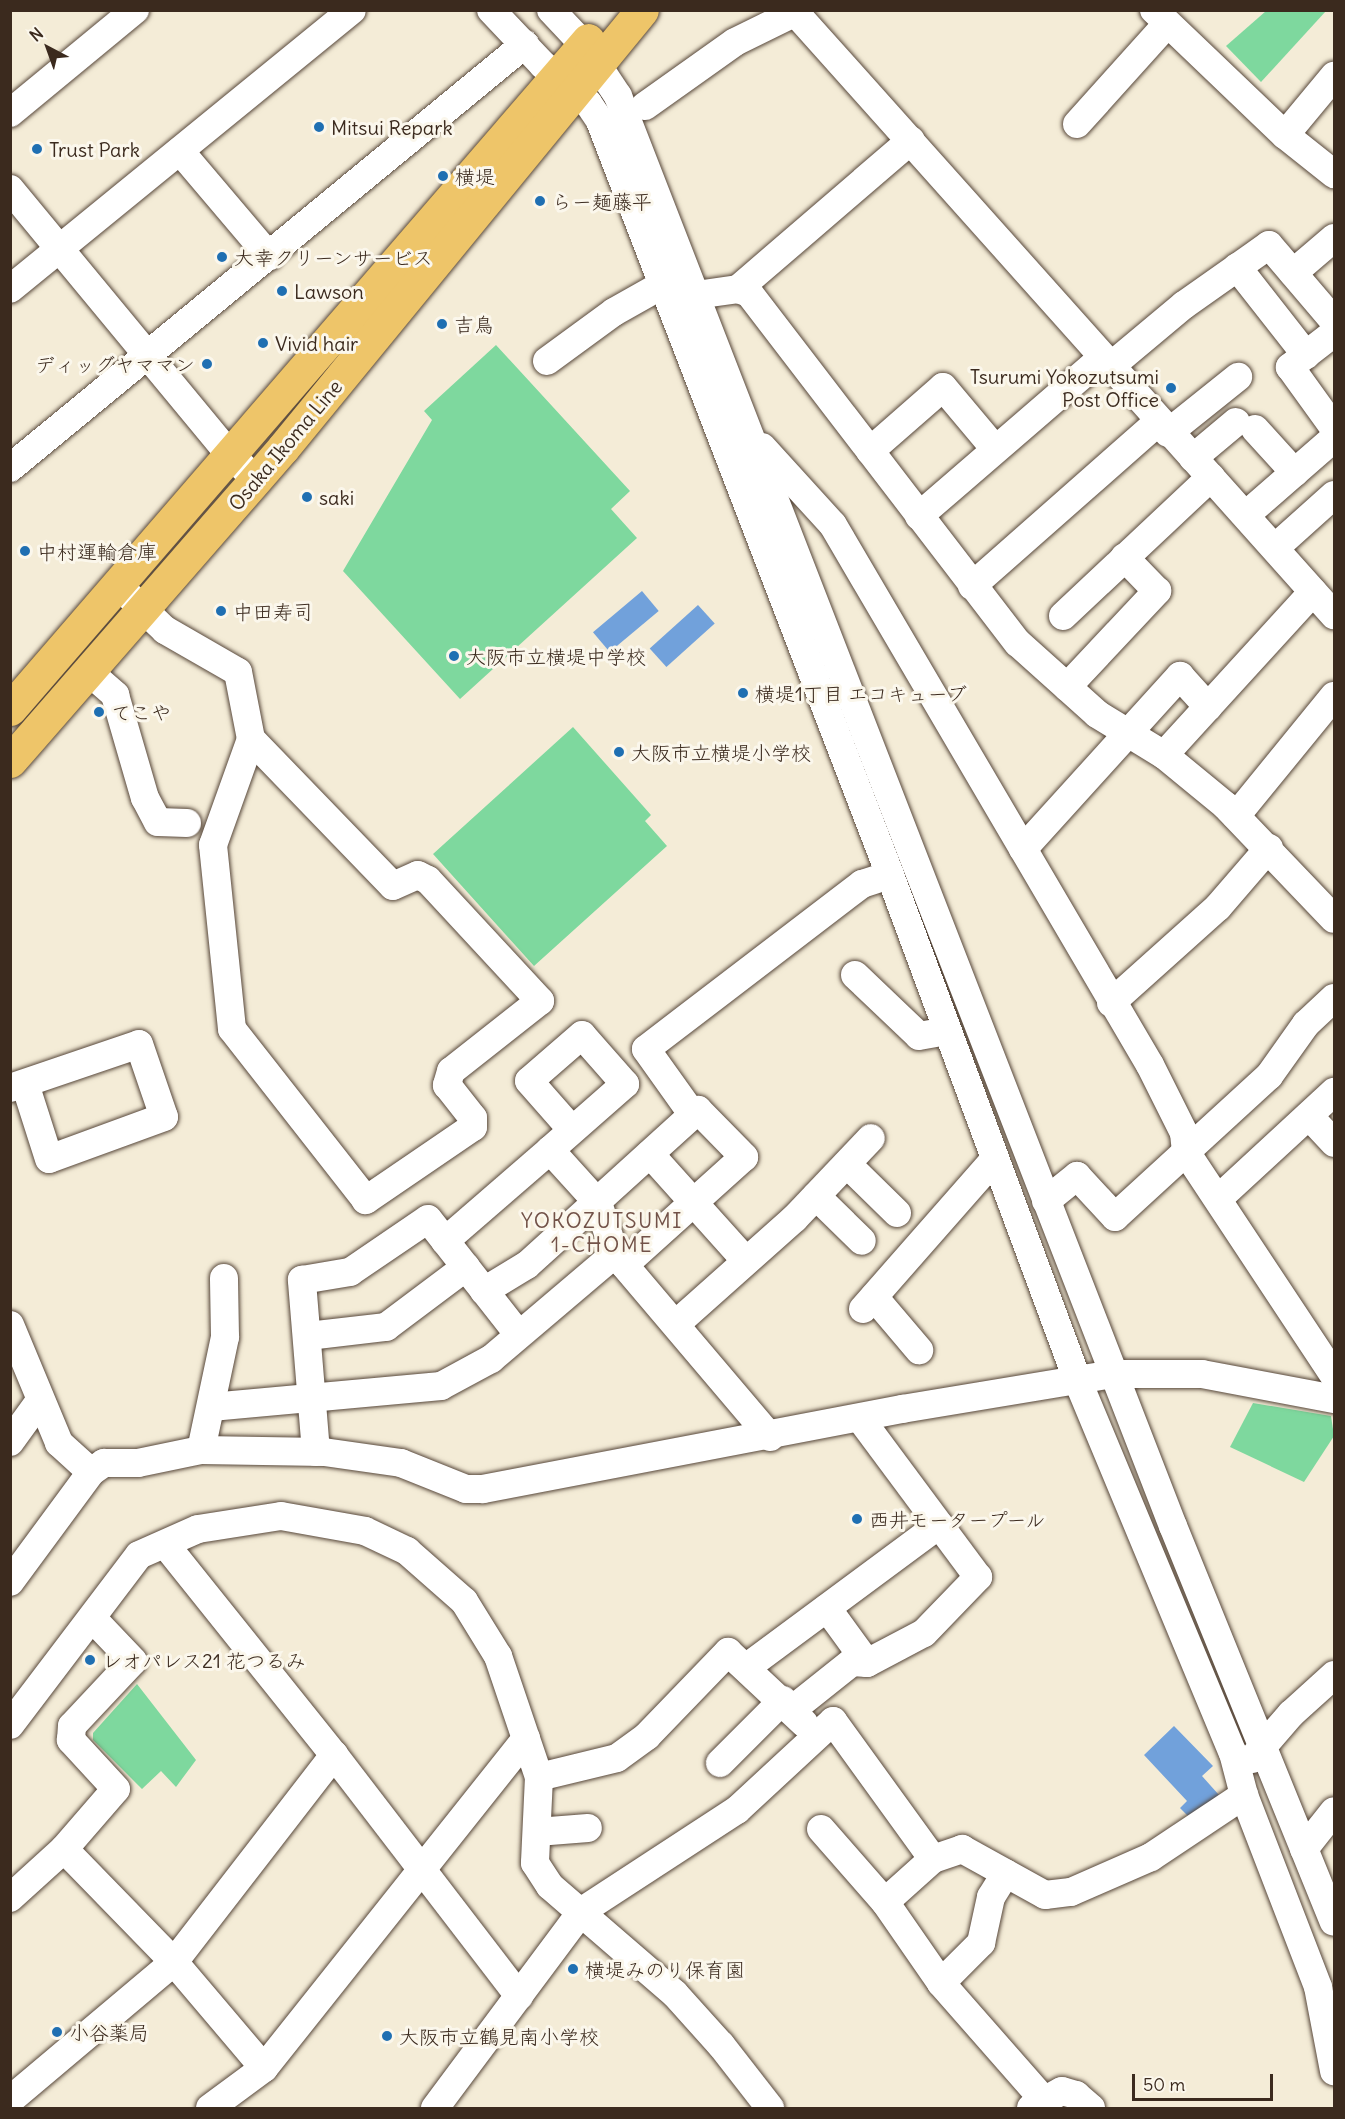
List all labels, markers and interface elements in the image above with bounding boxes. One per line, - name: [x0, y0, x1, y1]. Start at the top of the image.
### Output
- north arrow: [18, 18, 78, 78]
- text: N: [25, 23, 47, 46]
- place label: Mitsui Repark: [331, 115, 453, 139]
- marker: Mitsui Repark: [312, 120, 326, 134]
- place label: Trust Park: [49, 137, 140, 161]
- marker: Trust Park: [30, 142, 44, 156]
- place label: 横堤: [455, 164, 495, 188]
- marker: 横堤: [436, 169, 450, 183]
- place label: らー麺藤平: [552, 189, 652, 213]
- marker: らー麺藤平: [533, 194, 547, 208]
- place label: 大幸クリーンサービス: [234, 245, 434, 269]
- marker: 大幸クリーンサービス: [215, 250, 229, 264]
- place label: Lawson: [294, 279, 364, 303]
- marker: Lawson: [275, 284, 289, 298]
- place label: 吉鳥: [454, 312, 494, 336]
- marker: 吉鳥: [435, 317, 449, 331]
- place label: Vivid hair: [275, 331, 358, 355]
- marker: Vivid hair: [256, 336, 270, 350]
- place label: ディッグヤママン: [35, 352, 195, 376]
- marker: ディッグヤママン: [200, 357, 214, 371]
- place label: Tsurumi Yokozutsumi Post Office: [970, 365, 1159, 412]
- street label: Osaka Ikoma Line: [223, 375, 347, 515]
- marker: Tsurumi Yokozutsumi Post Office: [1164, 381, 1178, 395]
- place label: saki: [319, 485, 354, 509]
- marker: saki: [300, 490, 314, 504]
- place label: 中村運輸倉庫: [37, 539, 157, 563]
- marker: 中村運輸倉庫: [18, 544, 32, 558]
- place label: 中田寿司: [233, 599, 313, 623]
- marker: 中田寿司: [214, 604, 228, 618]
- place label: 大阪市立横堤中学校: [466, 644, 646, 668]
- marker: 大阪市立横堤中学校: [447, 649, 461, 663]
- place label: 横堤1丁目 エコキューブ: [755, 681, 968, 705]
- marker: 横堤1丁目 エコキューブ: [736, 686, 750, 700]
- place label: てこや: [111, 700, 171, 724]
- marker: てこや: [92, 705, 106, 719]
- place label: 大阪市立横堤小学校: [631, 740, 811, 764]
- marker: 大阪市立横堤小学校: [612, 745, 626, 759]
- district label: YOKOZUTSUMI 1-CHOME: [521, 1208, 683, 1258]
- place label: 西井モータープール: [869, 1507, 1048, 1531]
- marker: 西井モータープール: [850, 1512, 864, 1526]
- place label: レオパレス21 花つるみ: [102, 1648, 306, 1672]
- marker: レオパレス21 花つるみ: [83, 1653, 97, 1667]
- place label: 横堤みのり保育園: [585, 1957, 745, 1981]
- marker: 横堤みのり保育園: [566, 1962, 580, 1976]
- place label: 小谷薬局: [69, 2020, 149, 2044]
- place label: 大阪市立鶴見南小学校: [399, 2024, 599, 2048]
- marker: 小谷薬局: [50, 2025, 64, 2039]
- marker: 大阪市立鶴見南小学校: [380, 2029, 394, 2043]
- scale bar: [1135, 2062, 1276, 2100]
- text: 50 m: [1143, 2073, 1185, 2096]

